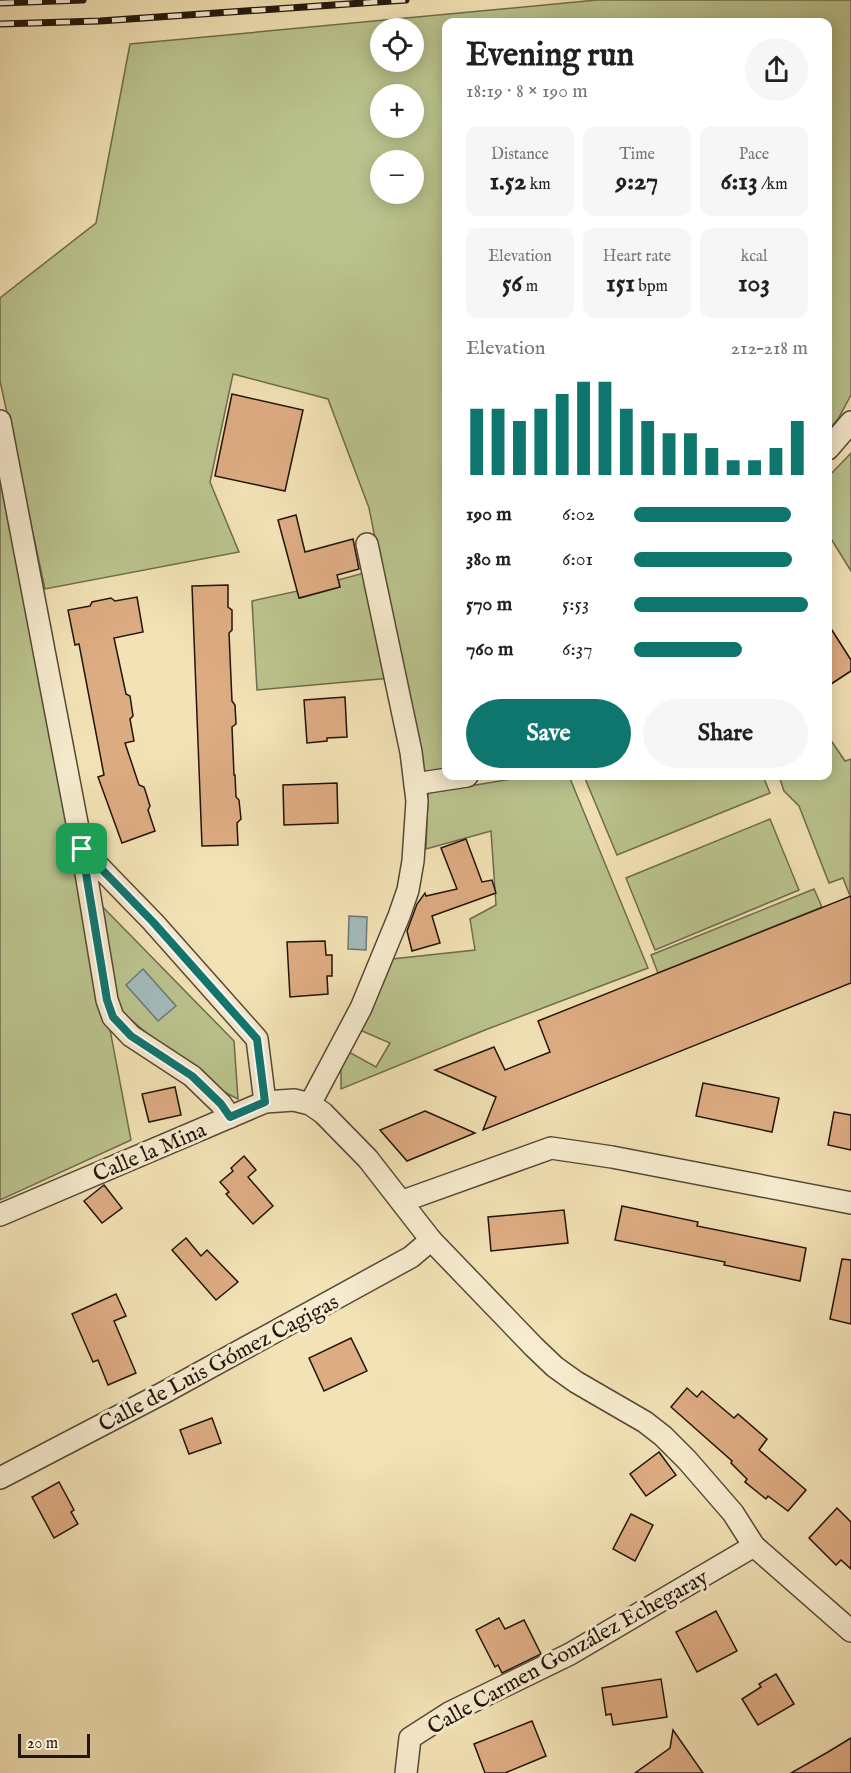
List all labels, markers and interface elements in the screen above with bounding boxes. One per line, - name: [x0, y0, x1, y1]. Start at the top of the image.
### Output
- map controls: [370, 18, 424, 204]
- button: locate: [370, 18, 424, 72]
- text: Evening run: [466, 35, 634, 77]
- button: share: [745, 38, 808, 101]
- text: 18:19 · 8 × 190 m: [466, 79, 588, 104]
- button: +: [370, 84, 424, 138]
- text: Distance: [491, 145, 549, 165]
- text: Time: [619, 145, 655, 165]
- text: Pace: [739, 145, 769, 165]
- button: −: [370, 150, 424, 204]
- text: 1.52: [489, 165, 526, 198]
- text: 9:27: [616, 165, 658, 198]
- text: 6:13: [720, 165, 758, 198]
- text: km: [526, 175, 551, 195]
- text: /km: [758, 175, 788, 195]
- text: Elevation: [488, 247, 552, 267]
- text: Heart rate: [603, 247, 671, 267]
- text: kcal: [741, 247, 767, 267]
- text: 56: [502, 267, 522, 300]
- text: 151: [606, 267, 635, 300]
- text: 103: [738, 267, 770, 300]
- text: m: [522, 277, 538, 297]
- text: bpm: [635, 277, 668, 297]
- text: Elevation: [466, 336, 545, 361]
- text: 212–218 m: [731, 336, 808, 361]
- text: 190 m: [466, 502, 512, 527]
- text: 6:02: [562, 502, 595, 527]
- text: 380 m: [466, 547, 511, 572]
- text: 6:01: [562, 547, 593, 572]
- text: 570 m: [466, 592, 512, 617]
- text: 5:53: [562, 592, 589, 617]
- text: 760 m: [466, 637, 513, 662]
- text: 6:37: [562, 637, 593, 662]
- button: Save: [466, 699, 631, 768]
- button: Share: [643, 699, 808, 768]
- pin: [56, 823, 107, 874]
- icon: arrive: [65, 832, 98, 865]
- street label: Calle la Mina: [89, 1116, 211, 1189]
- street label: Calle de Luis Gómez Cagigas: [94, 1289, 344, 1439]
- street label: Calle Carmen González Echegaray: [423, 1564, 713, 1742]
- scale bar: [18, 1731, 90, 1758]
- text: 20 m: [27, 1734, 58, 1754]

